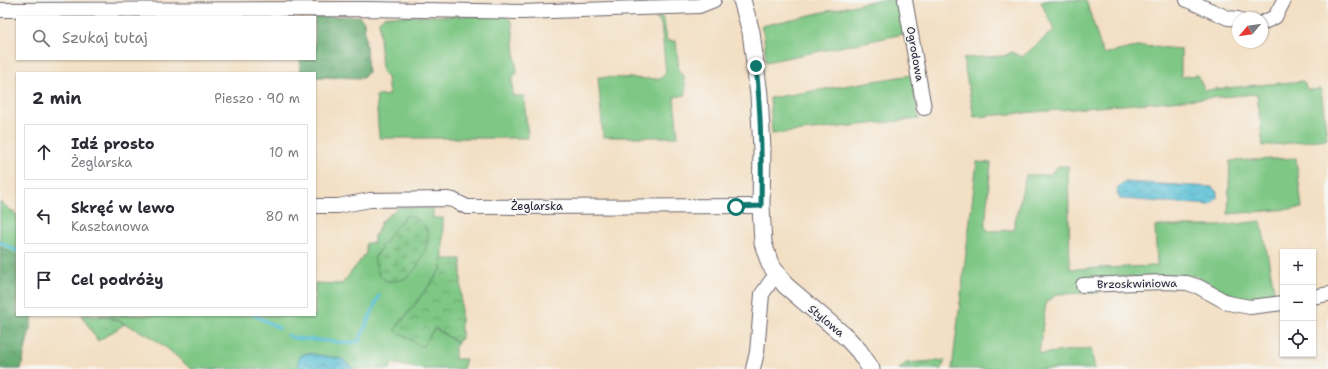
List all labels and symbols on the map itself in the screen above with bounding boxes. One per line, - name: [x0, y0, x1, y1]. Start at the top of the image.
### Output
- north arrow: [1232, 12, 1268, 48]
- street label: Ogrodowa: [903, 25, 927, 83]
- route end: [747, 57, 765, 75]
- route start: [727, 198, 745, 216]
- street label: Żeglarska: [511, 199, 563, 214]
- street label: Brzoskwiniowa: [1097, 276, 1177, 292]
- street label: Stylowa: [805, 301, 847, 341]

